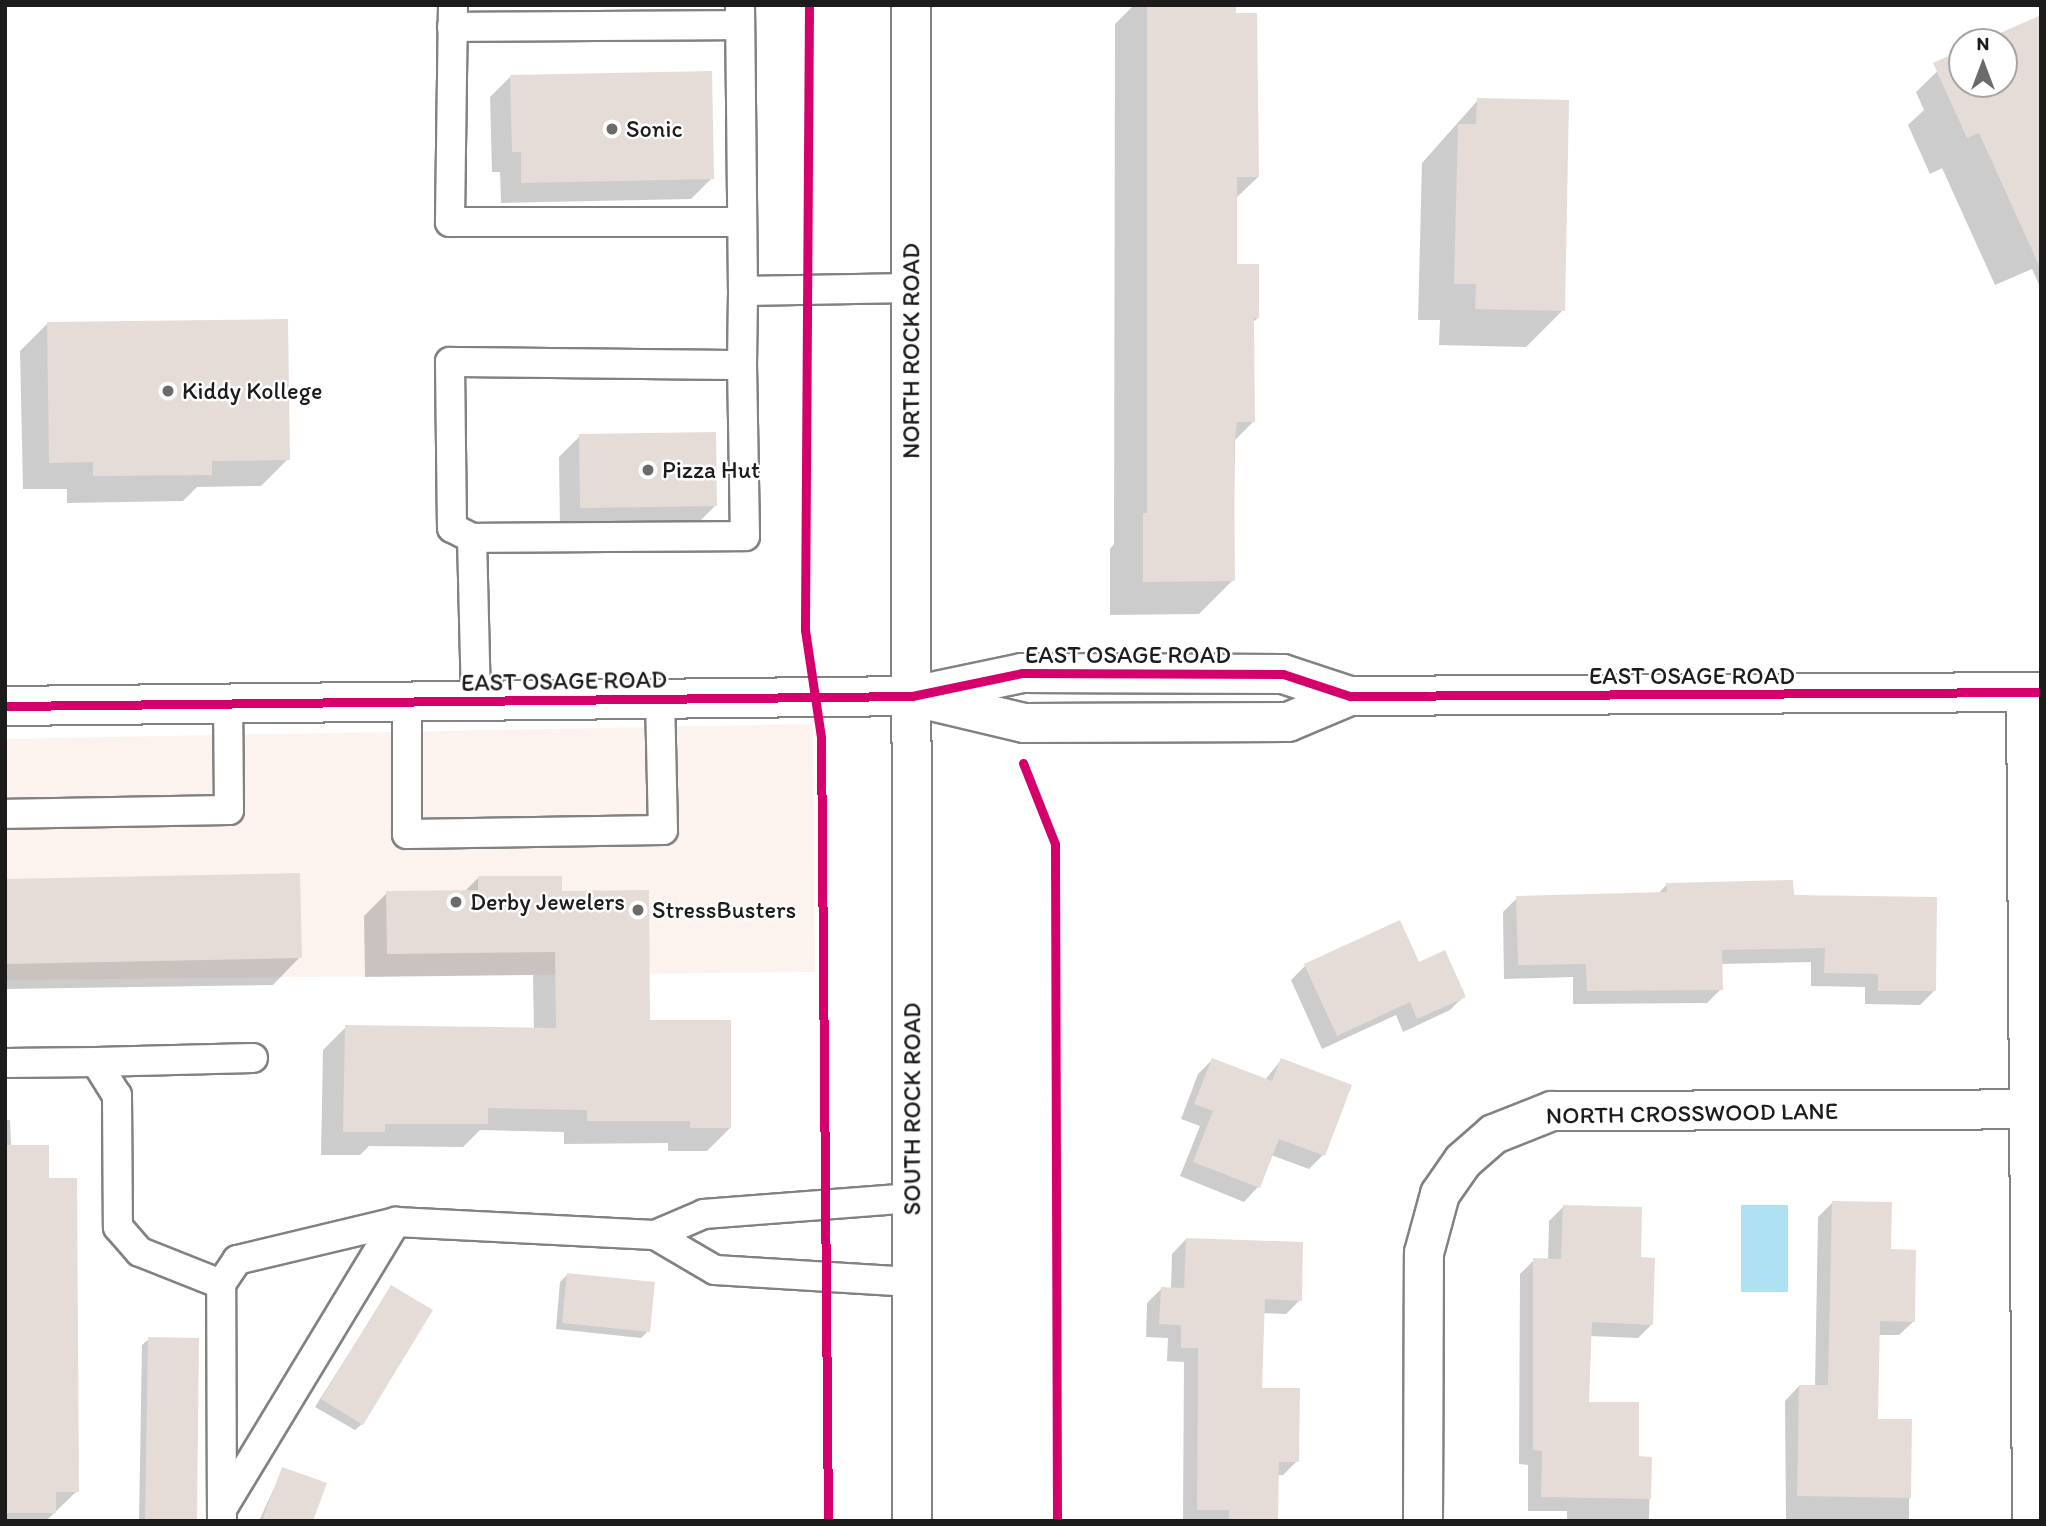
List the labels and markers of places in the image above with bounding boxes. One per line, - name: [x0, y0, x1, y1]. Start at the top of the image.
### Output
- place label: Sonic: [626, 115, 682, 143]
- marker: Sonic: [604, 121, 620, 137]
- place label: Kiddy Kollege: [182, 377, 323, 405]
- marker: Kiddy Kollege: [160, 383, 176, 399]
- place label: Pizza Hut: [662, 456, 760, 484]
- marker: Pizza Hut: [640, 462, 656, 478]
- place label: Derby Jewelers: [470, 888, 626, 916]
- marker: Derby Jewelers: [448, 894, 464, 910]
- place label: StressBusters: [652, 896, 796, 924]
- marker: StressBusters: [630, 902, 646, 918]

